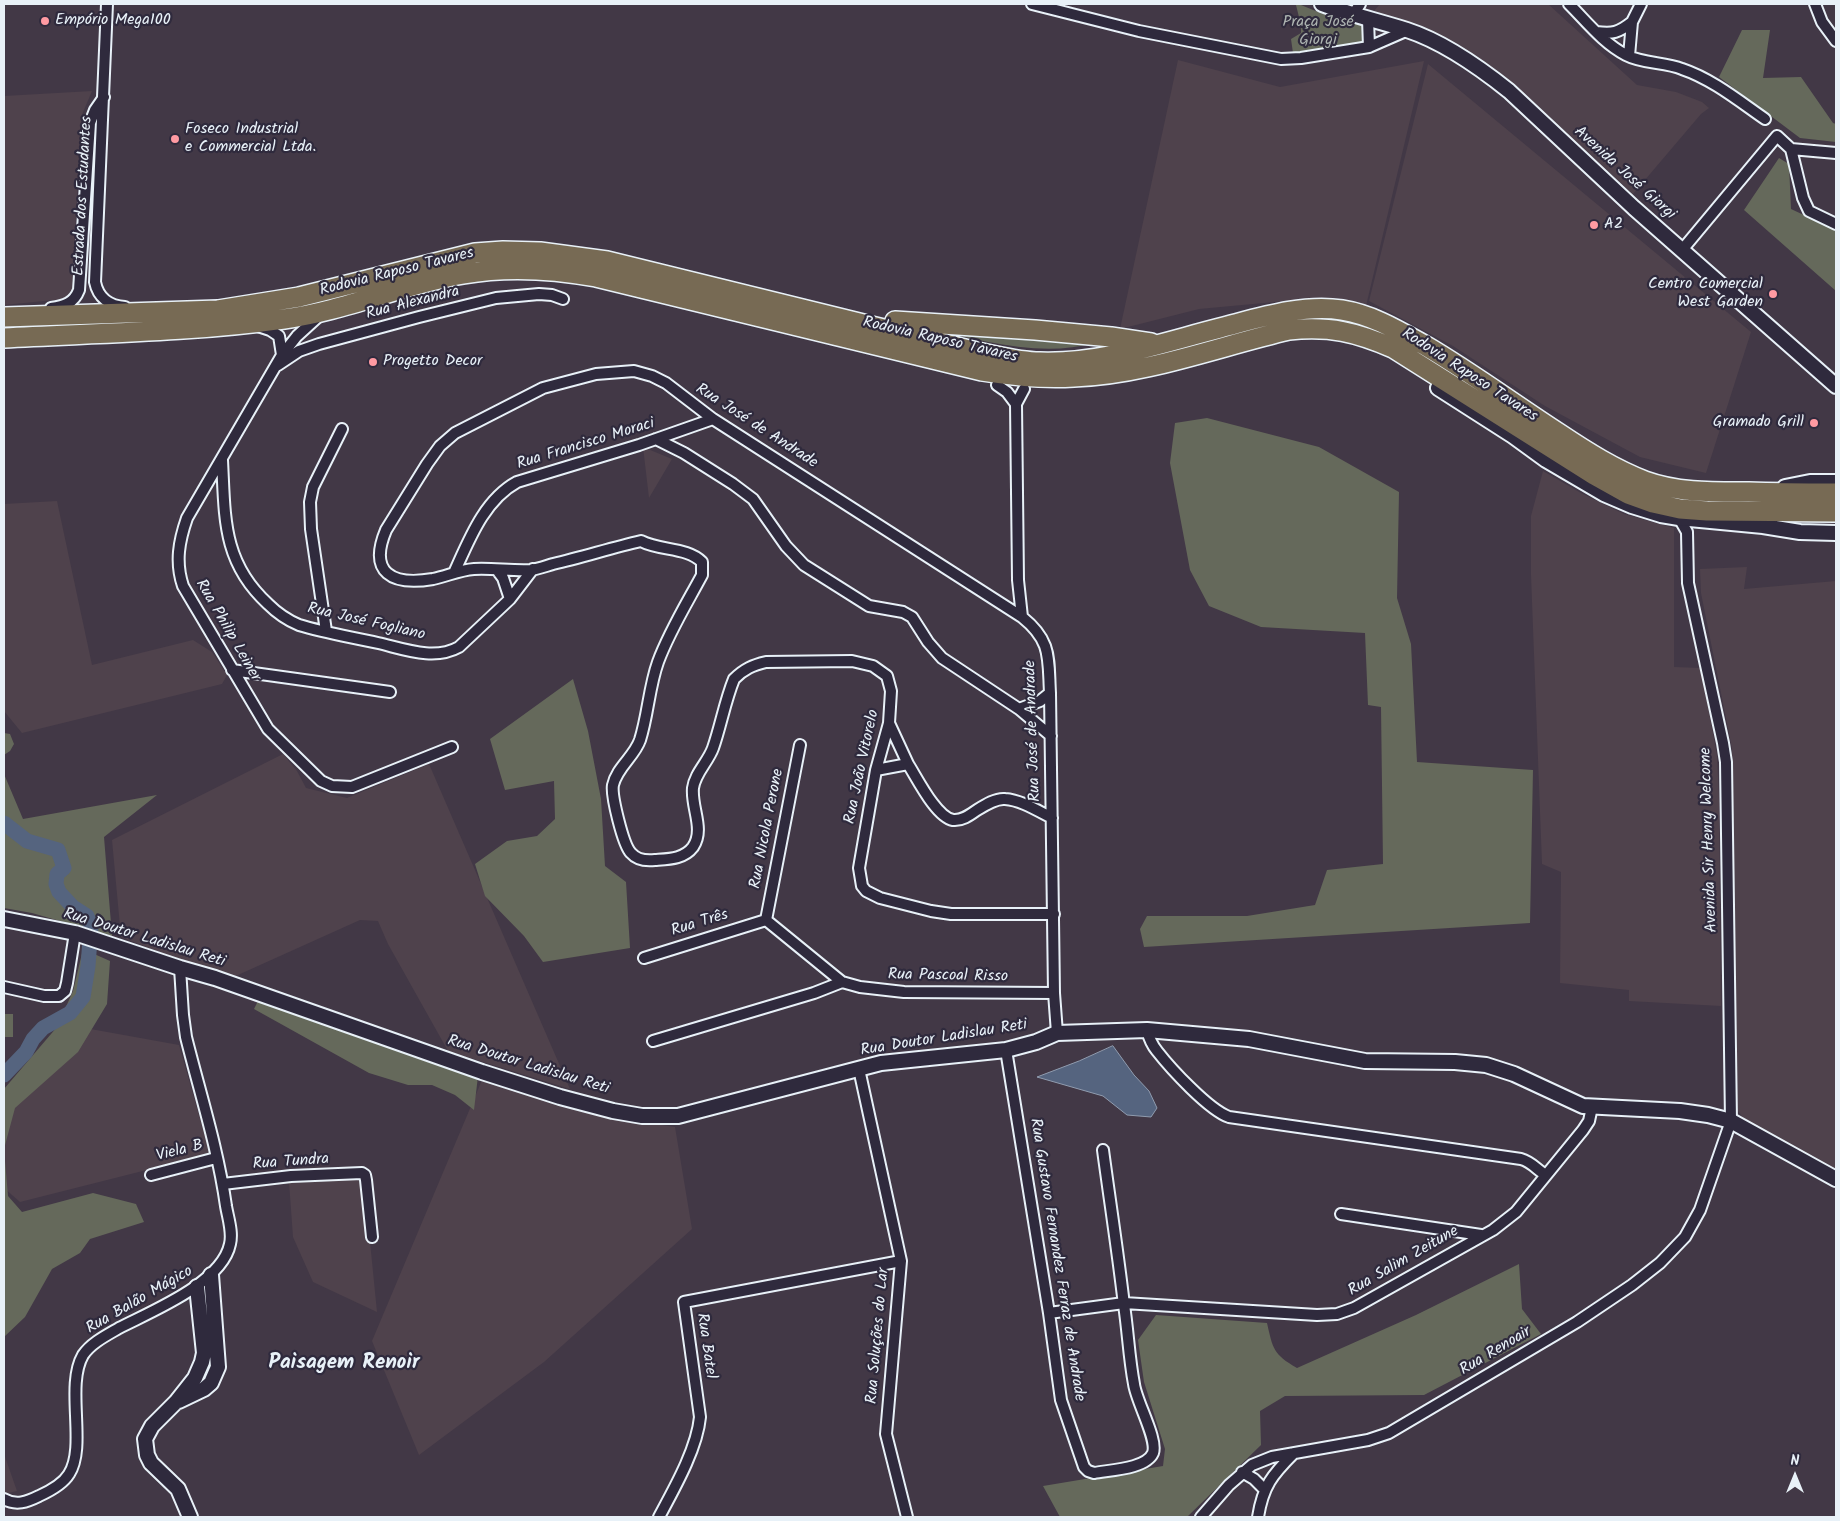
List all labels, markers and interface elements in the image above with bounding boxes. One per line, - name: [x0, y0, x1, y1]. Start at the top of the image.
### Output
- place label: Empório Mega100: [55, 11, 171, 31]
- park label: Praça José Giorgi: [1282, 13, 1354, 51]
- marker: Empório Mega100: [39, 15, 51, 27]
- street label: Estrada dos Estudantes: [70, 116, 98, 276]
- place label: Foseco Industrial e Commercial Ltda.: [185, 120, 316, 158]
- street label: Avenida José Giorgi: [1569, 123, 1679, 225]
- marker: Foseco Industrial e Commercial Ltda.: [169, 133, 181, 145]
- place label: A2: [1604, 215, 1623, 235]
- marker: A2: [1588, 219, 1600, 231]
- street label: Rodovia Raposo Tavares: [318, 245, 476, 301]
- place label: Centro Comercial West Garden: [1648, 275, 1763, 313]
- street label: Rua Alexandra: [364, 283, 462, 325]
- marker: Centro Comercial West Garden: [1767, 288, 1779, 300]
- street label: Rodovia Raposo Tavares: [861, 314, 1019, 368]
- street label: Rodovia Raposo Tavares: [1397, 325, 1541, 427]
- place label: Progetto Decor: [383, 352, 482, 372]
- marker: Progetto Decor: [367, 356, 379, 368]
- street label: Rua José de Andrade: [691, 380, 821, 474]
- place label: Gramado Grill: [1713, 413, 1804, 433]
- street label: Rua Francisco Moraci: [515, 415, 657, 475]
- marker: Gramado Grill: [1808, 417, 1820, 429]
- street label: Rua Philip Leiner: [190, 577, 264, 685]
- street label: Rua José Fogliano: [305, 600, 427, 646]
- street label: Rua José de Andrade: [1022, 660, 1046, 802]
- street label: Rua João Vitorelo: [842, 708, 884, 826]
- street label: Avenida Sir Henry Welcome: [1697, 747, 1723, 933]
- street label: Rua Nicola Perone: [747, 767, 789, 891]
- street label: Rua Doutor Ladislau Reti: [61, 905, 227, 973]
- street label: Rua Três: [669, 906, 731, 942]
- street label: Rua Pascoal Risso: [888, 966, 1008, 988]
- street label: Rua Doutor Ladislau Reti: [859, 1016, 1029, 1062]
- street label: Rua Doutor Ladislau Reti: [445, 1032, 611, 1100]
- street label: Rua Gustavo Fernandez Ferraz de Andrade: [1024, 1117, 1088, 1403]
- street label: Viela B: [155, 1137, 205, 1167]
- street label: Rua Tundra: [252, 1151, 330, 1175]
- street label: Rua Salim Zeitune: [1345, 1223, 1463, 1301]
- street label: Rua Balão Mágico: [83, 1263, 197, 1339]
- street label: Rua Soluções do Lar: [863, 1267, 895, 1405]
- street label: Rua Batel: [691, 1312, 719, 1380]
- street label: Rua Renoair: [1457, 1323, 1535, 1381]
- district label: Paisagem Renoir: [269, 1351, 419, 1377]
- text: N: [1791, 1450, 1799, 1472]
- north arrow: [1770, 1451, 1820, 1501]

